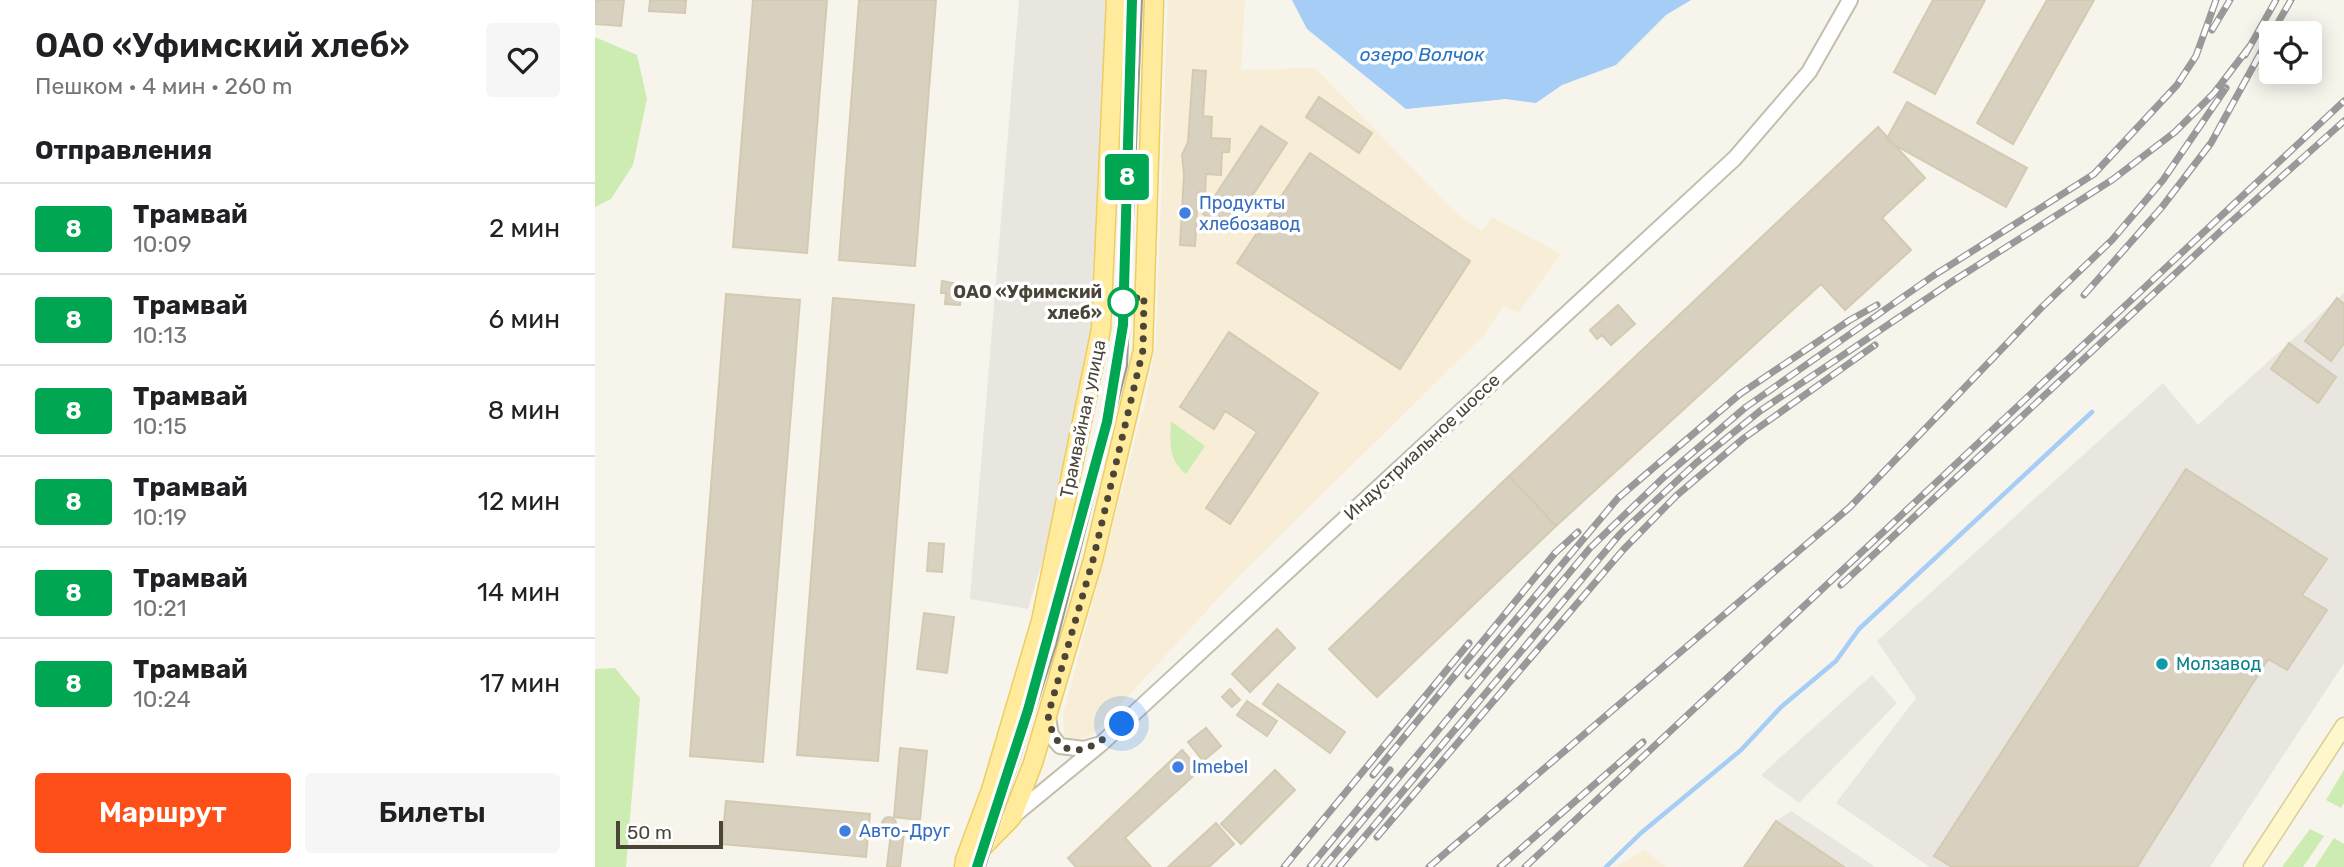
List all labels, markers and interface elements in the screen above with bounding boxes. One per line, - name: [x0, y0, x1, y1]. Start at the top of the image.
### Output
- map controls: [2259, 21, 2322, 84]
- button: locate: [2259, 21, 2322, 84]
- button: heart: [486, 23, 560, 97]
- text: ОАО «Уфимский хлеб»: [35, 26, 410, 65]
- water label: озеро Волчок: [1360, 43, 1485, 66]
- text: Пешком · 4 мин · 260 m: [35, 72, 292, 100]
- text: Отправления: [35, 135, 212, 166]
- line badge: 8: [1104, 154, 1150, 200]
- text: 8: [1119, 163, 1135, 191]
- place label: Продукты хлебозавод: [1199, 192, 1301, 235]
- text: Трамвай: [133, 199, 248, 230]
- marker: Продукты хлебозавод: [1177, 205, 1193, 221]
- text: 2 мин: [489, 213, 560, 244]
- text: 8: [65, 215, 82, 243]
- text: 10:09: [133, 230, 192, 258]
- place label: ОАО «Уфимский хлеб»: [953, 281, 1102, 324]
- marker: ОАО «Уфимский хлеб»: [1108, 287, 1138, 317]
- text: Трамвай: [133, 290, 248, 321]
- text: 6 мин: [489, 304, 560, 335]
- text: 8: [65, 306, 82, 334]
- text: 10:13: [133, 321, 187, 349]
- street label: Трамвайная улица: [1055, 338, 1111, 500]
- street label: Индустриальное шоссе: [1339, 369, 1505, 525]
- text: Трамвай: [133, 381, 248, 412]
- text: 8 мин: [488, 395, 560, 426]
- text: 8: [65, 397, 82, 425]
- text: 10:15: [133, 412, 187, 440]
- text: Трамвай: [133, 472, 248, 503]
- text: 12 мин: [478, 486, 560, 517]
- text: 8: [65, 488, 82, 516]
- text: 10:19: [133, 503, 187, 531]
- text: Трамвай: [133, 563, 248, 594]
- text: 14 мин: [477, 577, 560, 608]
- text: 8: [65, 579, 82, 607]
- text: 10:21: [133, 594, 187, 622]
- place label: Молзавод: [2176, 653, 2261, 675]
- text: Трамвай: [133, 654, 248, 685]
- marker: Молзавод: [2154, 656, 2170, 672]
- text: 17 мин: [480, 668, 560, 699]
- text: 8: [65, 670, 82, 698]
- text: 10:24: [133, 685, 191, 713]
- your location: [1104, 706, 1139, 741]
- place label: Imebel: [1192, 756, 1248, 778]
- marker: Imebel: [1170, 759, 1186, 775]
- button: Маршрут: [35, 773, 291, 853]
- button: Билеты: [305, 773, 560, 853]
- scale bar: [616, 818, 723, 850]
- place label: Авто-Друг: [859, 820, 950, 842]
- text: 50 m: [627, 821, 672, 844]
- marker: Авто-Друг: [837, 823, 853, 839]

